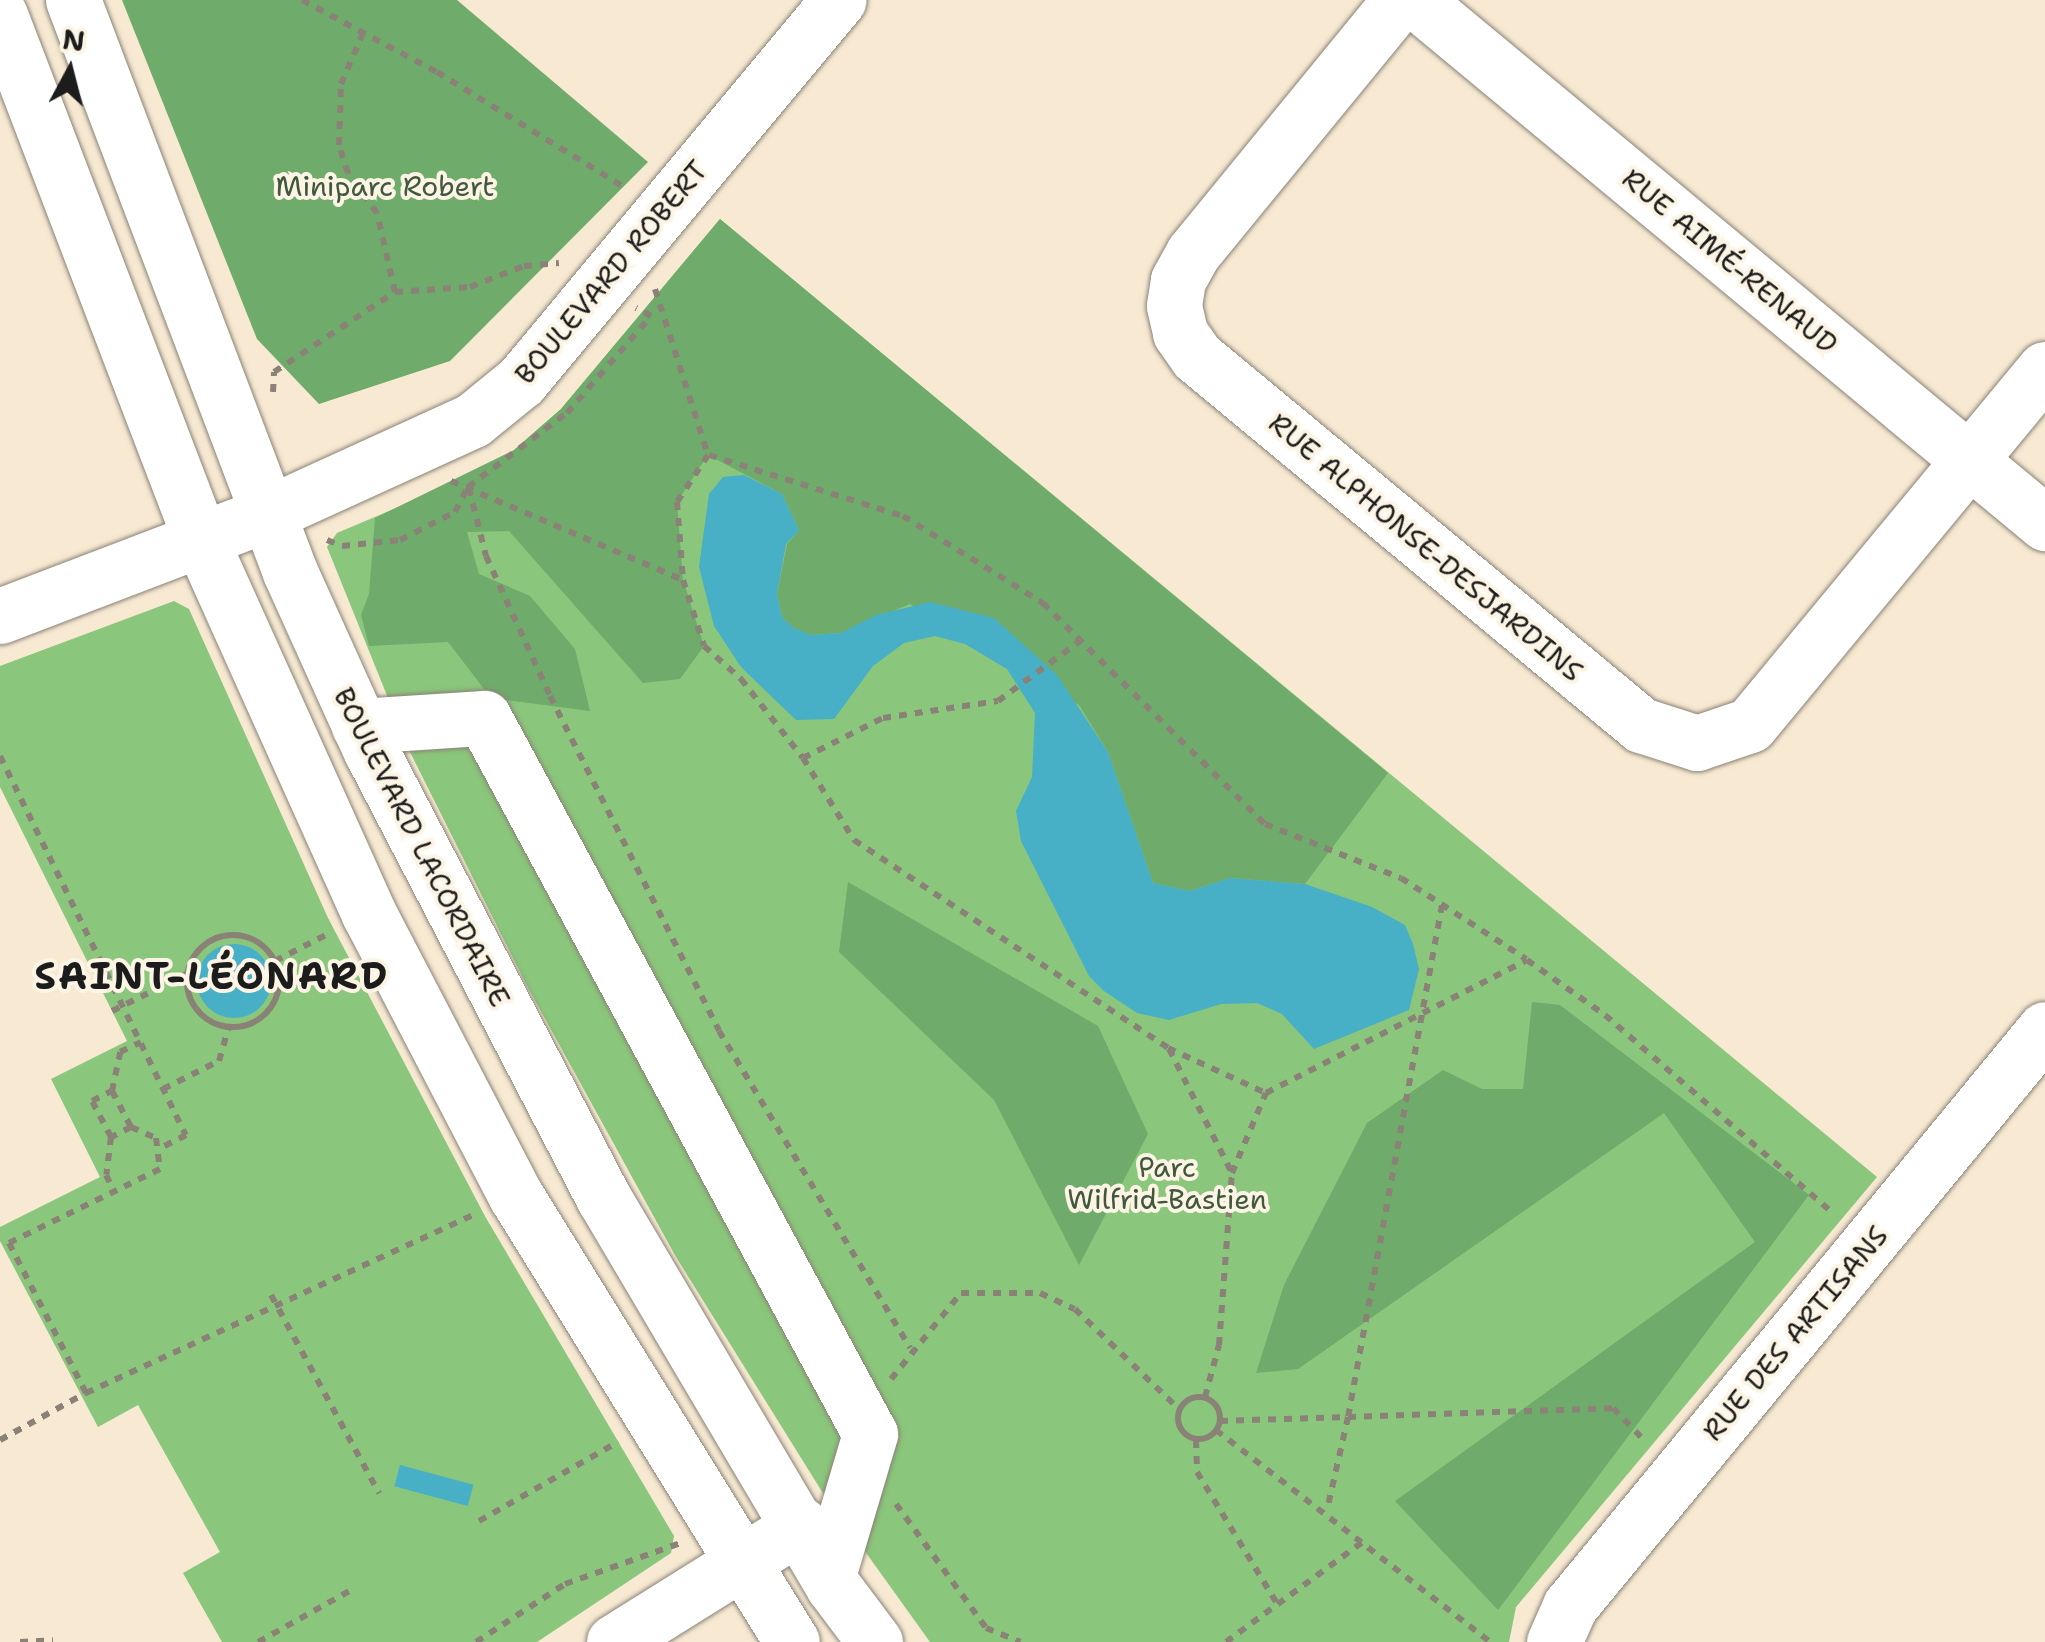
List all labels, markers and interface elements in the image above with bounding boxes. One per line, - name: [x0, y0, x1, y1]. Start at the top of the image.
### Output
- north arrow: [20, 20, 120, 120]
- text: N: [60, 20, 87, 60]
- street label: BOULEVARD ROBERT: [508, 153, 714, 391]
- street label: RUE AIMÉ-RENAUD: [1616, 161, 1844, 361]
- park label: Miniparc Robert: [276, 169, 494, 203]
- street label: RUE ALPHONSE-DESJARDINS: [1262, 406, 1590, 688]
- street label: BOULEVARD LACORDAIRE: [327, 682, 517, 1012]
- district label: SAINT-LÉONARD: [34, 953, 390, 999]
- park label: Parc Wilfrid-Bastien: [1067, 1150, 1267, 1216]
- street label: RUE DES ARTISANS: [1695, 1219, 1895, 1447]

